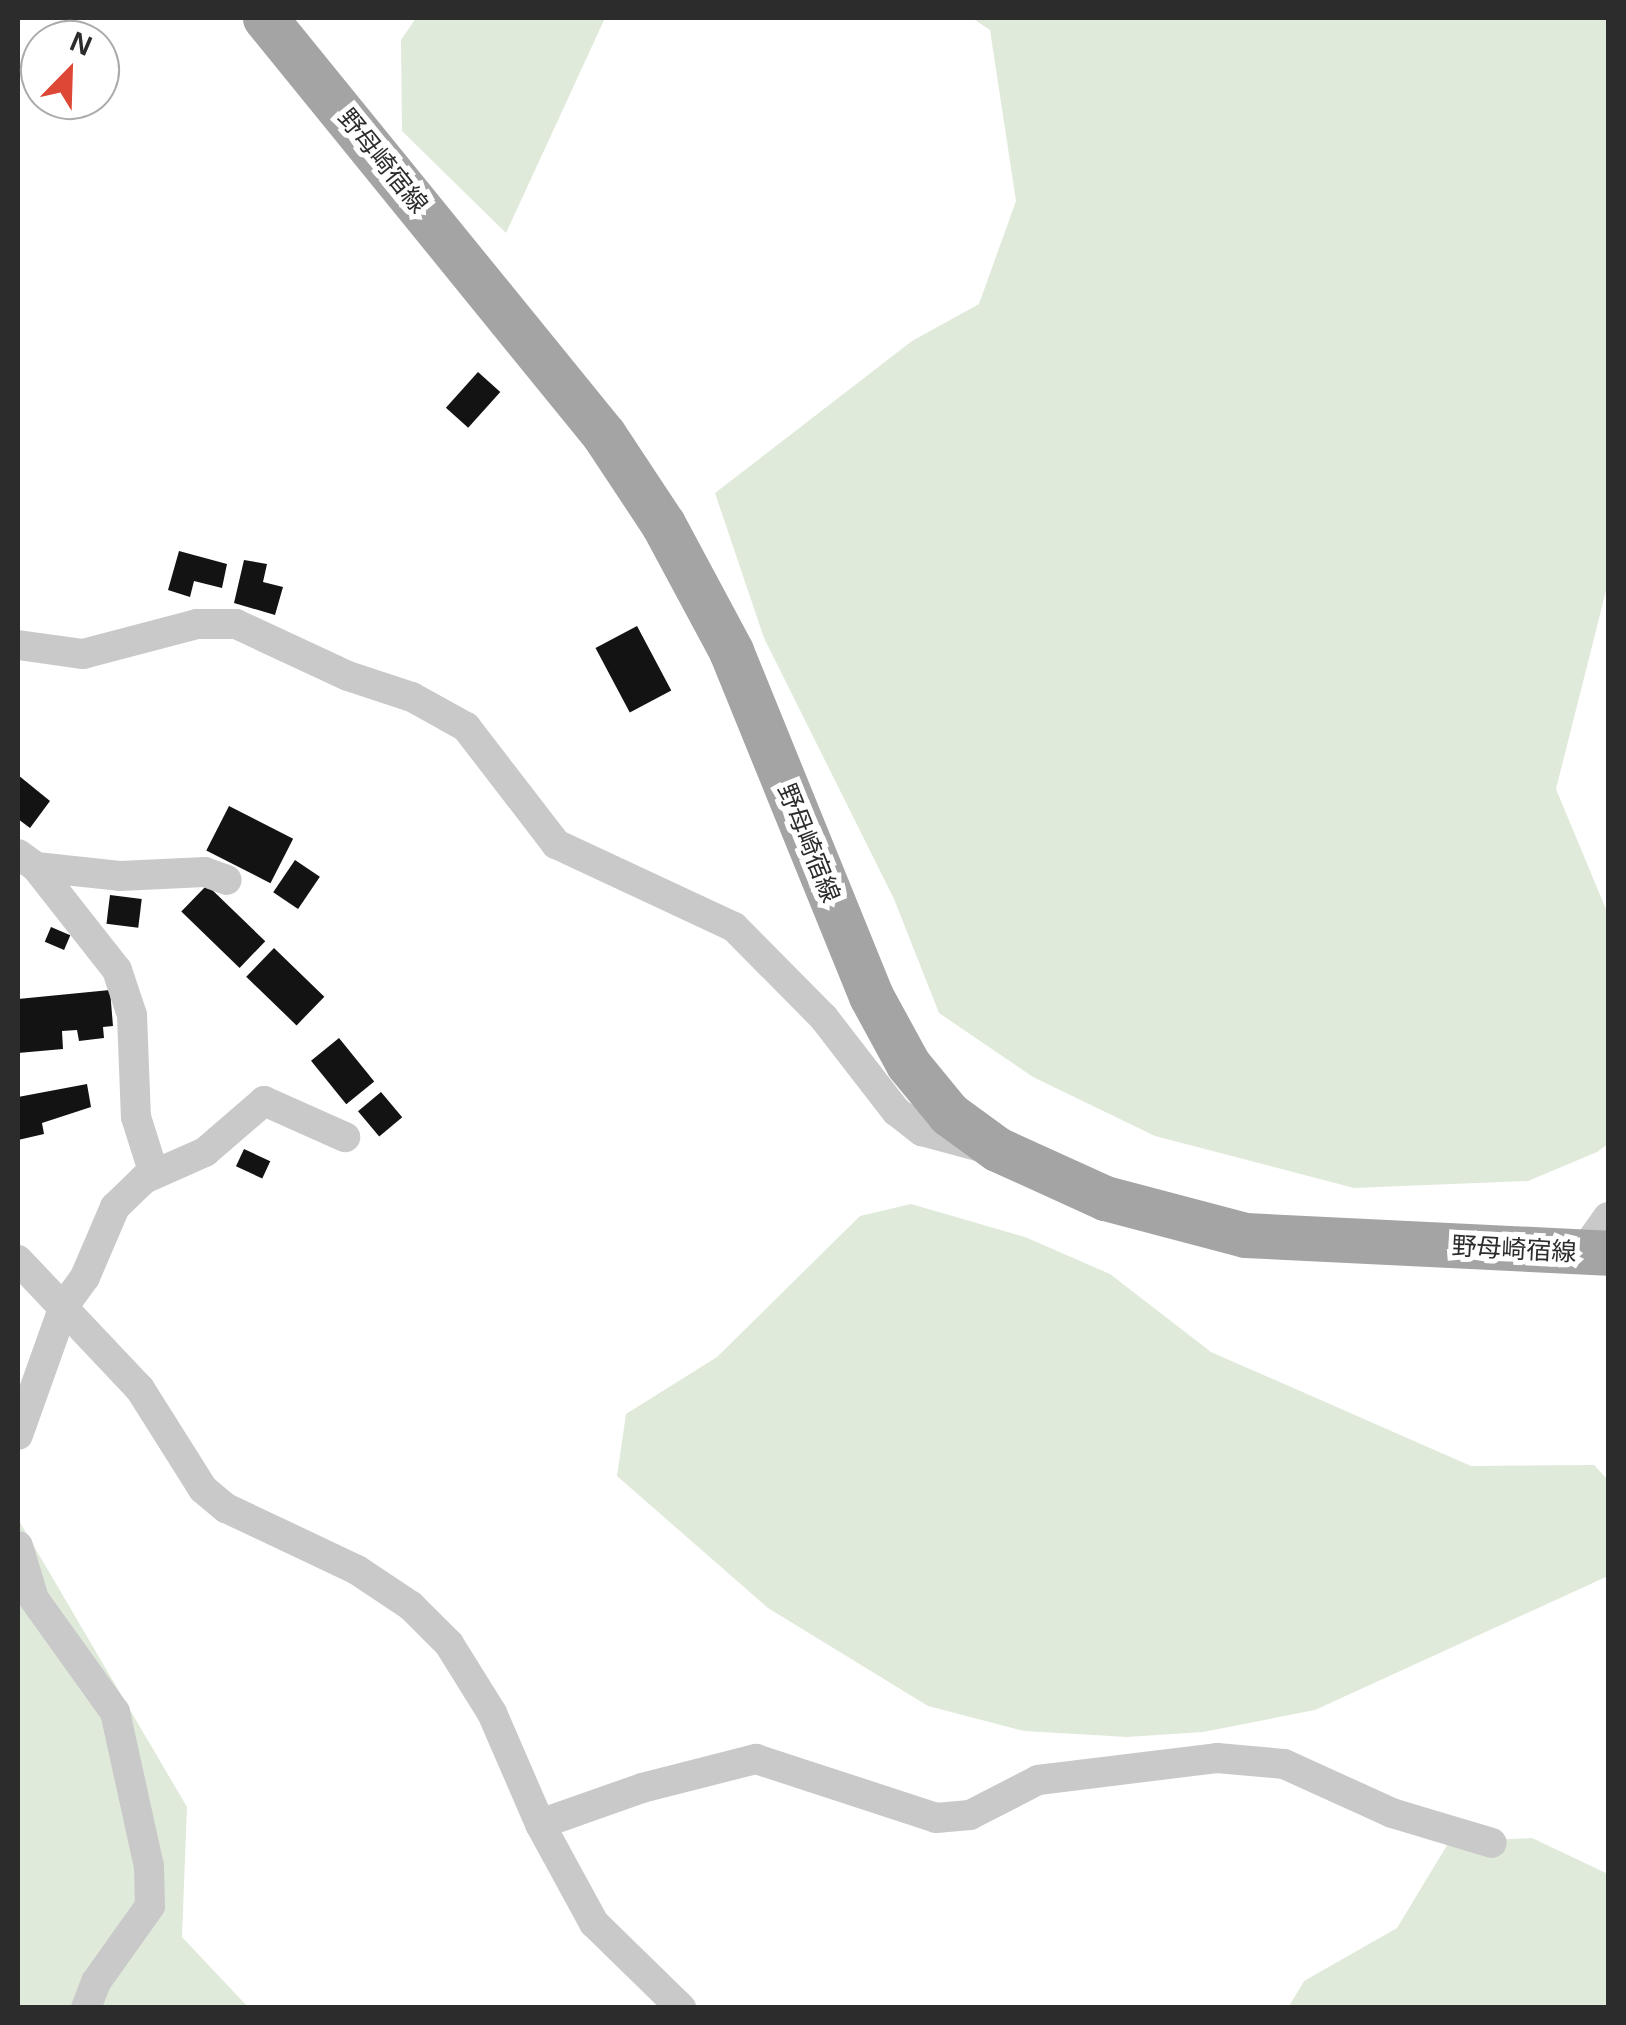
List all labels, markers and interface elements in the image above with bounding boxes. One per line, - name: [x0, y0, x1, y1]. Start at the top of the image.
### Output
- north arrow: [20, 20, 120, 120]
- text: N: [66, 26, 96, 62]
- street label: 野母崎宿線: [332, 103, 434, 219]
- street label: 野母崎宿線: [772, 779, 846, 907]
- street label: 野母崎宿線: [1451, 1231, 1577, 1267]

